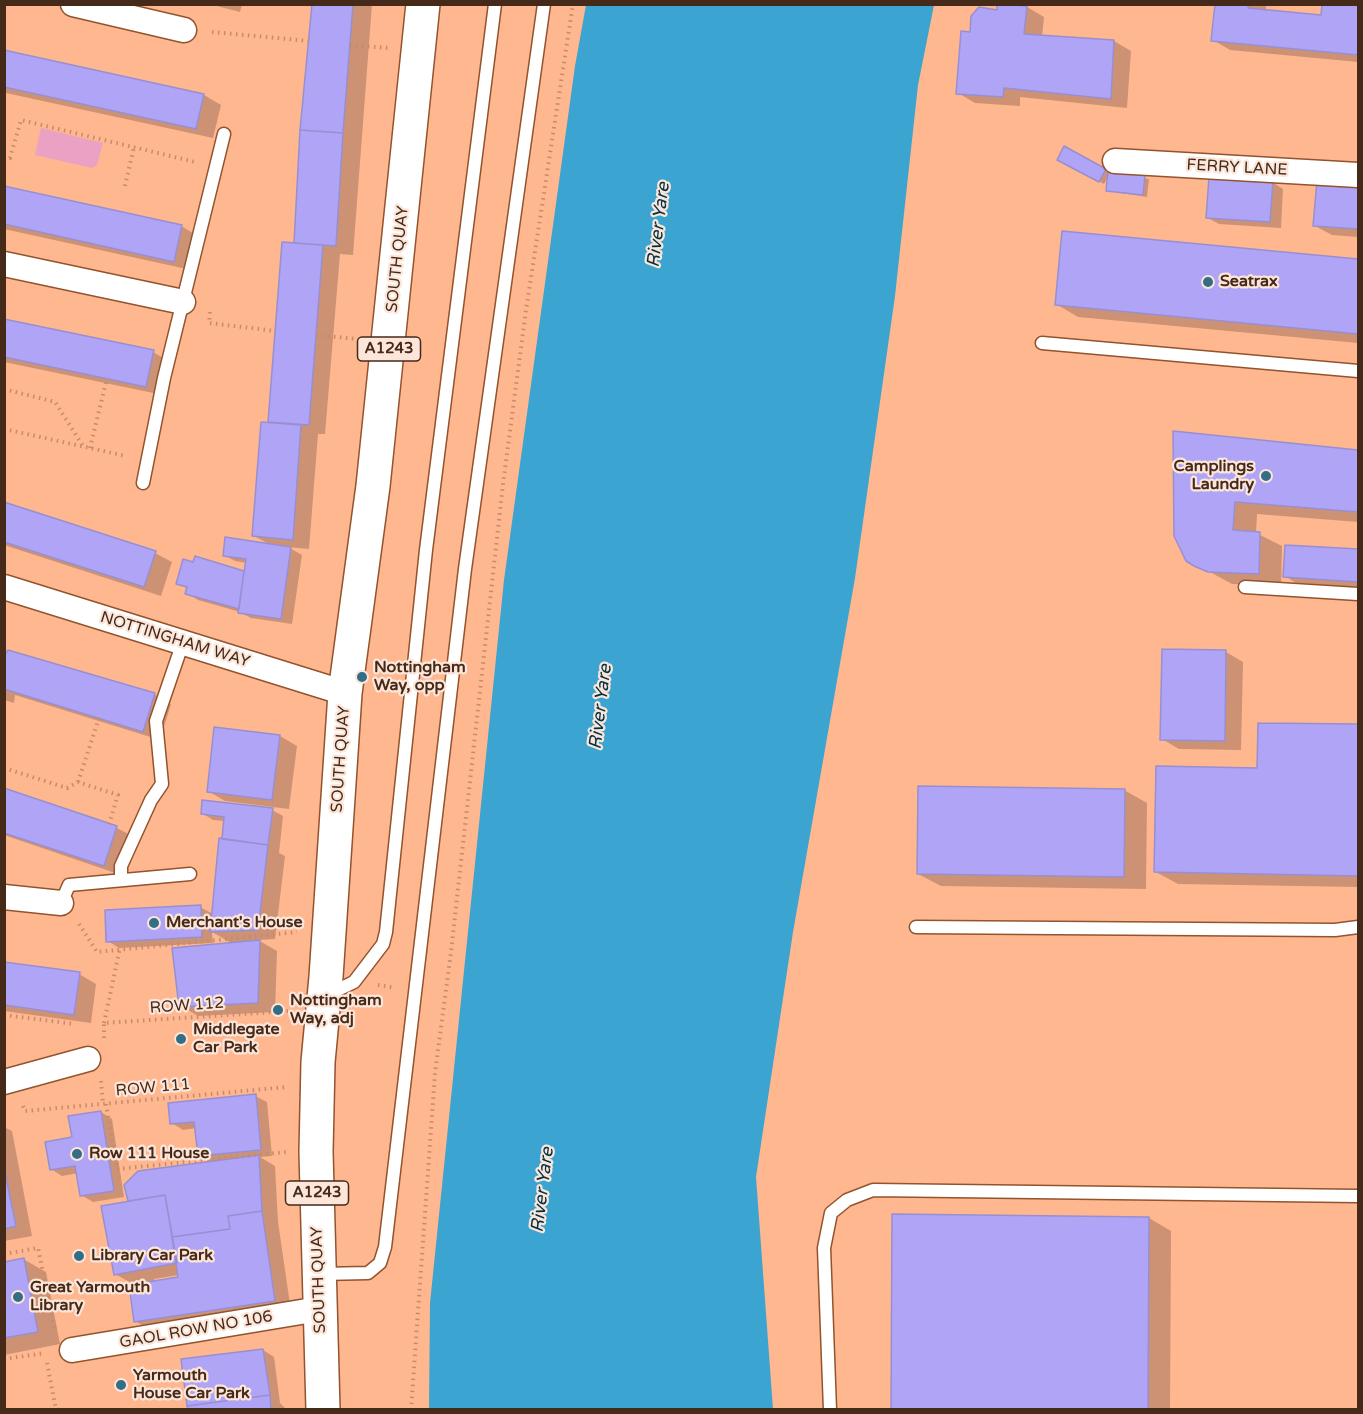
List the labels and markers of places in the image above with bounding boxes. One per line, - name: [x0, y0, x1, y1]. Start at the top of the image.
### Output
- place label: Seatrax: [1220, 272, 1278, 292]
- marker: Seatrax: [1201, 275, 1215, 289]
- place label: Camplings Laundry: [1174, 457, 1254, 495]
- marker: Camplings Laundry: [1259, 469, 1273, 483]
- place label: Nottingham Way, opp: [374, 658, 466, 696]
- marker: Nottingham Way, opp: [355, 670, 369, 684]
- place label: Merchant's House: [166, 913, 303, 933]
- marker: Merchant's House: [147, 916, 161, 930]
- place label: Nottingham Way, adj: [290, 991, 382, 1029]
- marker: Nottingham Way, adj: [271, 1003, 285, 1017]
- place label: Middlegate Car Park: [193, 1020, 279, 1058]
- marker: Middlegate Car Park: [174, 1032, 188, 1046]
- place label: Row 111 House: [89, 1144, 209, 1164]
- marker: Row 111 House: [70, 1147, 84, 1161]
- place label: Library Car Park: [91, 1246, 213, 1266]
- marker: Library Car Park: [72, 1249, 86, 1263]
- place label: Great Yarmouth Library: [30, 1278, 150, 1316]
- marker: Great Yarmouth Library: [11, 1290, 25, 1304]
- place label: Yarmouth House Car Park: [133, 1366, 250, 1404]
- marker: Yarmouth House Car Park: [114, 1378, 128, 1392]

